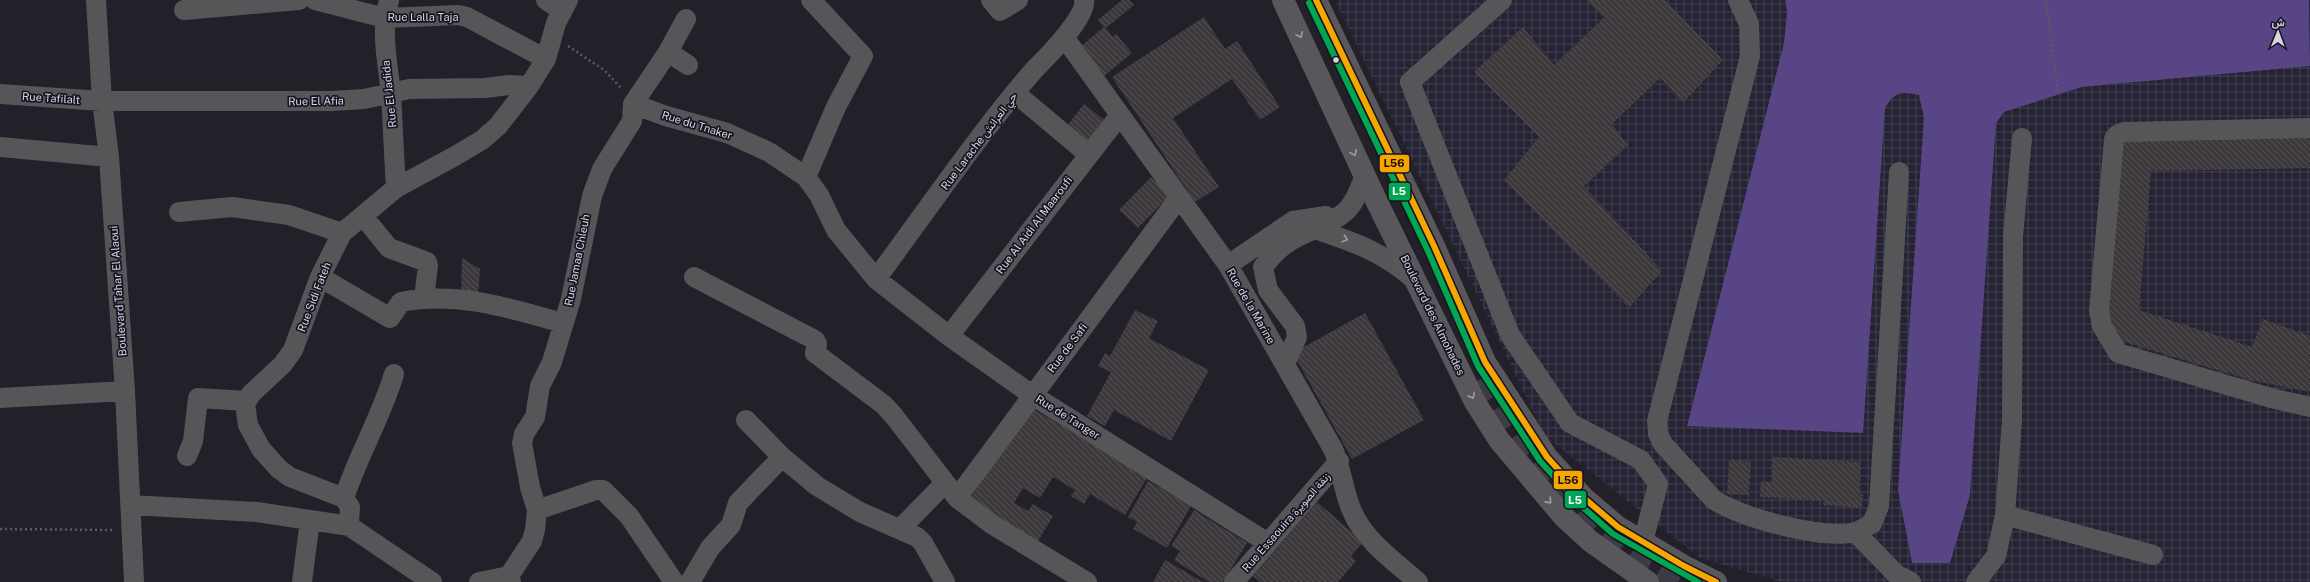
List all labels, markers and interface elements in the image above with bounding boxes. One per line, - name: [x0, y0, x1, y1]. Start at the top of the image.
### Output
- street label: Rue Lalla Taja: [388, 11, 458, 23]
- north arrow: [2258, 12, 2298, 52]
- text: ش: [2271, 16, 2285, 29]
- one-way arrow: [1295, 31, 1303, 39]
- unlabelled marker: [1331, 55, 1341, 65]
- street label: Rue El Jadida: [379, 60, 399, 128]
- street label: Rue Tafilalt: [22, 90, 80, 106]
- street label: Rue Larache حي العرائش: [939, 90, 1023, 194]
- street label: Rue El Afia: [288, 95, 344, 107]
- street label: Rue du Tnaker: [660, 109, 734, 141]
- one-way arrow: [1349, 149, 1357, 157]
- line badge: L56: [1379, 154, 1410, 173]
- text: L56: [1383, 157, 1405, 169]
- street label: Rue Al Aidi Al Maaroufi: [994, 174, 1074, 276]
- line badge: L5: [1388, 182, 1411, 201]
- text: L5: [1392, 185, 1406, 197]
- street label: Rue Jamaa Chleuh: [562, 213, 592, 307]
- street label: Boulevard Tahar El Alaoui: [107, 225, 129, 357]
- one-way arrow: [1341, 234, 1348, 243]
- street label: Boulevard des Almohades: [1399, 253, 1468, 378]
- street label: Rue Sidi Fateh: [295, 260, 333, 334]
- street label: Rue de la Marine: [1224, 266, 1278, 346]
- street label: Rue de Safi: [1045, 321, 1089, 375]
- street label: Rue de Tanger: [1034, 392, 1102, 442]
- one-way arrow: [1467, 392, 1475, 400]
- street label: Rue Essaouira زنقة الصويرة: [1240, 470, 1333, 575]
- line badge: L56: [1553, 470, 1583, 490]
- text: L56: [1557, 474, 1579, 486]
- line badge: L5: [1564, 490, 1587, 509]
- text: L5: [1568, 494, 1582, 506]
- one-way arrow: [1545, 496, 1552, 503]

